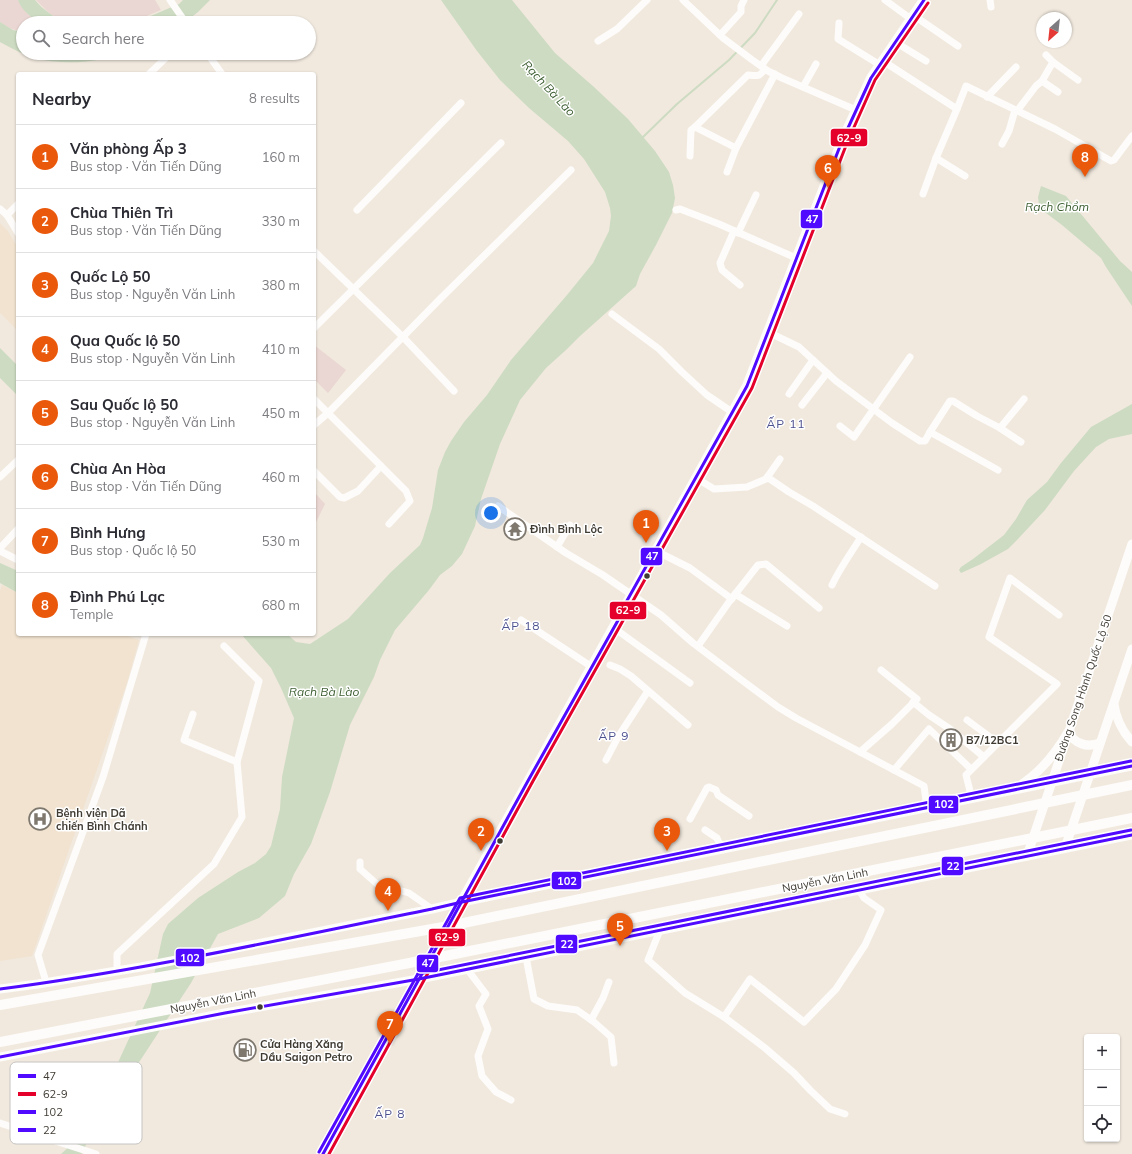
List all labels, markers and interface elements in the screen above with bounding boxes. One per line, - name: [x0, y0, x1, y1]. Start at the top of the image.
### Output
- north arrow: [1036, 12, 1072, 48]
- search box: [16, 16, 316, 60]
- icon: search: [30, 27, 52, 49]
- text: Search here: [62, 29, 144, 48]
- water label: Rạch Bà Lào: [519, 57, 579, 119]
- text: Nearby: [32, 88, 91, 109]
- text: 8 results: [249, 90, 300, 106]
- line badge: 62-9: [830, 128, 868, 147]
- text: 62-9: [837, 131, 862, 145]
- text: Văn phòng Ấp 3: [70, 139, 187, 158]
- pin: 8: [1072, 144, 1098, 177]
- text: 1: [41, 149, 49, 165]
- text: 160 m: [262, 149, 300, 165]
- pin: 6: [815, 155, 841, 188]
- text: Bus stop · Văn Tiến Dũng: [70, 158, 222, 174]
- water label: Rạch Chồm: [1025, 199, 1089, 214]
- text: Chùa Thiên Trì: [70, 203, 173, 222]
- line badge: 47: [800, 209, 823, 229]
- text: 47: [805, 212, 819, 226]
- text: 2: [41, 213, 49, 229]
- text: 330 m: [262, 213, 300, 229]
- text: Bus stop · Văn Tiến Dũng: [70, 222, 222, 238]
- text: Quốc Lộ 50: [70, 267, 151, 286]
- text: 3: [41, 277, 49, 293]
- text: 380 m: [262, 277, 300, 293]
- text: Bus stop · Nguyễn Văn Linh: [70, 286, 235, 302]
- text: Qua Quốc lộ 50: [70, 331, 180, 350]
- text: 4: [41, 341, 49, 357]
- text: 410 m: [262, 341, 300, 357]
- text: Bus stop · Nguyễn Văn Linh: [70, 350, 235, 366]
- text: Sau Quốc lộ 50: [70, 395, 178, 414]
- text: 5: [41, 405, 49, 421]
- text: 450 m: [262, 405, 300, 421]
- text: Bus stop · Nguyễn Văn Linh: [70, 414, 235, 430]
- district label: ẤP 11: [766, 416, 806, 431]
- text: Chùa An Hòa: [70, 459, 166, 478]
- text: 6: [41, 469, 49, 485]
- text: 460 m: [262, 469, 300, 485]
- text: Bus stop · Văn Tiến Dũng: [70, 478, 222, 494]
- your location: [481, 503, 501, 523]
- pin: 1: [633, 510, 659, 543]
- temple icon: Đình Bình Lộc: [502, 516, 528, 542]
- place label: Đình Bình Lộc: [529, 522, 603, 536]
- text: Bình Hưng: [70, 523, 146, 542]
- text: 7: [41, 533, 49, 549]
- text: 530 m: [262, 533, 300, 549]
- text: Bus stop · Quốc lộ 50: [70, 542, 196, 558]
- line badge: 47: [640, 547, 663, 566]
- text: 47: [645, 549, 659, 563]
- unlabelled marker: [642, 571, 652, 581]
- text: Đình Phú Lạc: [70, 587, 165, 606]
- text: 8: [41, 597, 49, 613]
- text: 680 m: [262, 597, 300, 613]
- line badge: 62-9: [609, 601, 647, 620]
- text: 62-9: [616, 603, 641, 617]
- text: Temple: [70, 606, 113, 622]
- street label: Đường Song Hành Quốc Lộ 50: [1051, 612, 1115, 763]
- district label: ẤP 18: [501, 618, 541, 633]
- water label: Rạch Bà Lào: [289, 684, 359, 699]
- building icon: B7/12BC1: [938, 727, 964, 753]
- district label: ẤP 9: [599, 728, 629, 743]
- place label: B7/12BC1: [966, 733, 1019, 747]
- line badge: 102: [928, 795, 959, 814]
- text: 102: [934, 797, 954, 811]
- hospital icon: Bệnh viện Dã chiến Bình Chánh: [27, 806, 53, 832]
- place label: Bệnh viện Dã chiến Bình Chánh: [56, 806, 148, 833]
- pin: 2: [468, 818, 494, 851]
- pin: 3: [654, 818, 680, 851]
- unlabelled marker: [495, 836, 505, 846]
- line badge: 22: [941, 856, 964, 876]
- text: 22: [946, 859, 960, 873]
- street label: Nguyễn Văn Linh: [781, 865, 869, 895]
- line badge: 102: [551, 871, 582, 890]
- text: 102: [557, 874, 577, 888]
- pin: 4: [375, 878, 401, 911]
- pin: 5: [607, 913, 633, 946]
- line badge: 62-9: [428, 928, 466, 947]
- text: 62-9: [435, 930, 460, 944]
- line badge: 22: [555, 934, 578, 954]
- text: 22: [560, 937, 574, 951]
- line badge: 102: [175, 948, 205, 967]
- text: 102: [180, 951, 200, 965]
- line badge: 47: [416, 954, 439, 973]
- text: 47: [421, 956, 435, 970]
- street label: Nguyễn Văn Linh: [169, 986, 257, 1016]
- unlabelled marker: [255, 1002, 265, 1012]
- pin: 7: [377, 1011, 403, 1044]
- map controls: [1084, 1034, 1120, 1142]
- button: +: [1084, 1034, 1120, 1070]
- fuel station icon: Cửa Hàng Xăng Dầu Saigon Petro: [232, 1037, 258, 1063]
- place label: Cửa Hàng Xăng Dầu Saigon Petro: [260, 1037, 353, 1064]
- legend: [10, 1062, 142, 1144]
- text: 47: [43, 1069, 56, 1083]
- button: −: [1084, 1070, 1120, 1106]
- text: 62-9: [43, 1087, 68, 1101]
- text: 102: [43, 1105, 63, 1119]
- district label: ẤP 8: [375, 1106, 405, 1121]
- button: locate: [1084, 1106, 1120, 1142]
- text: 22: [43, 1123, 57, 1137]

